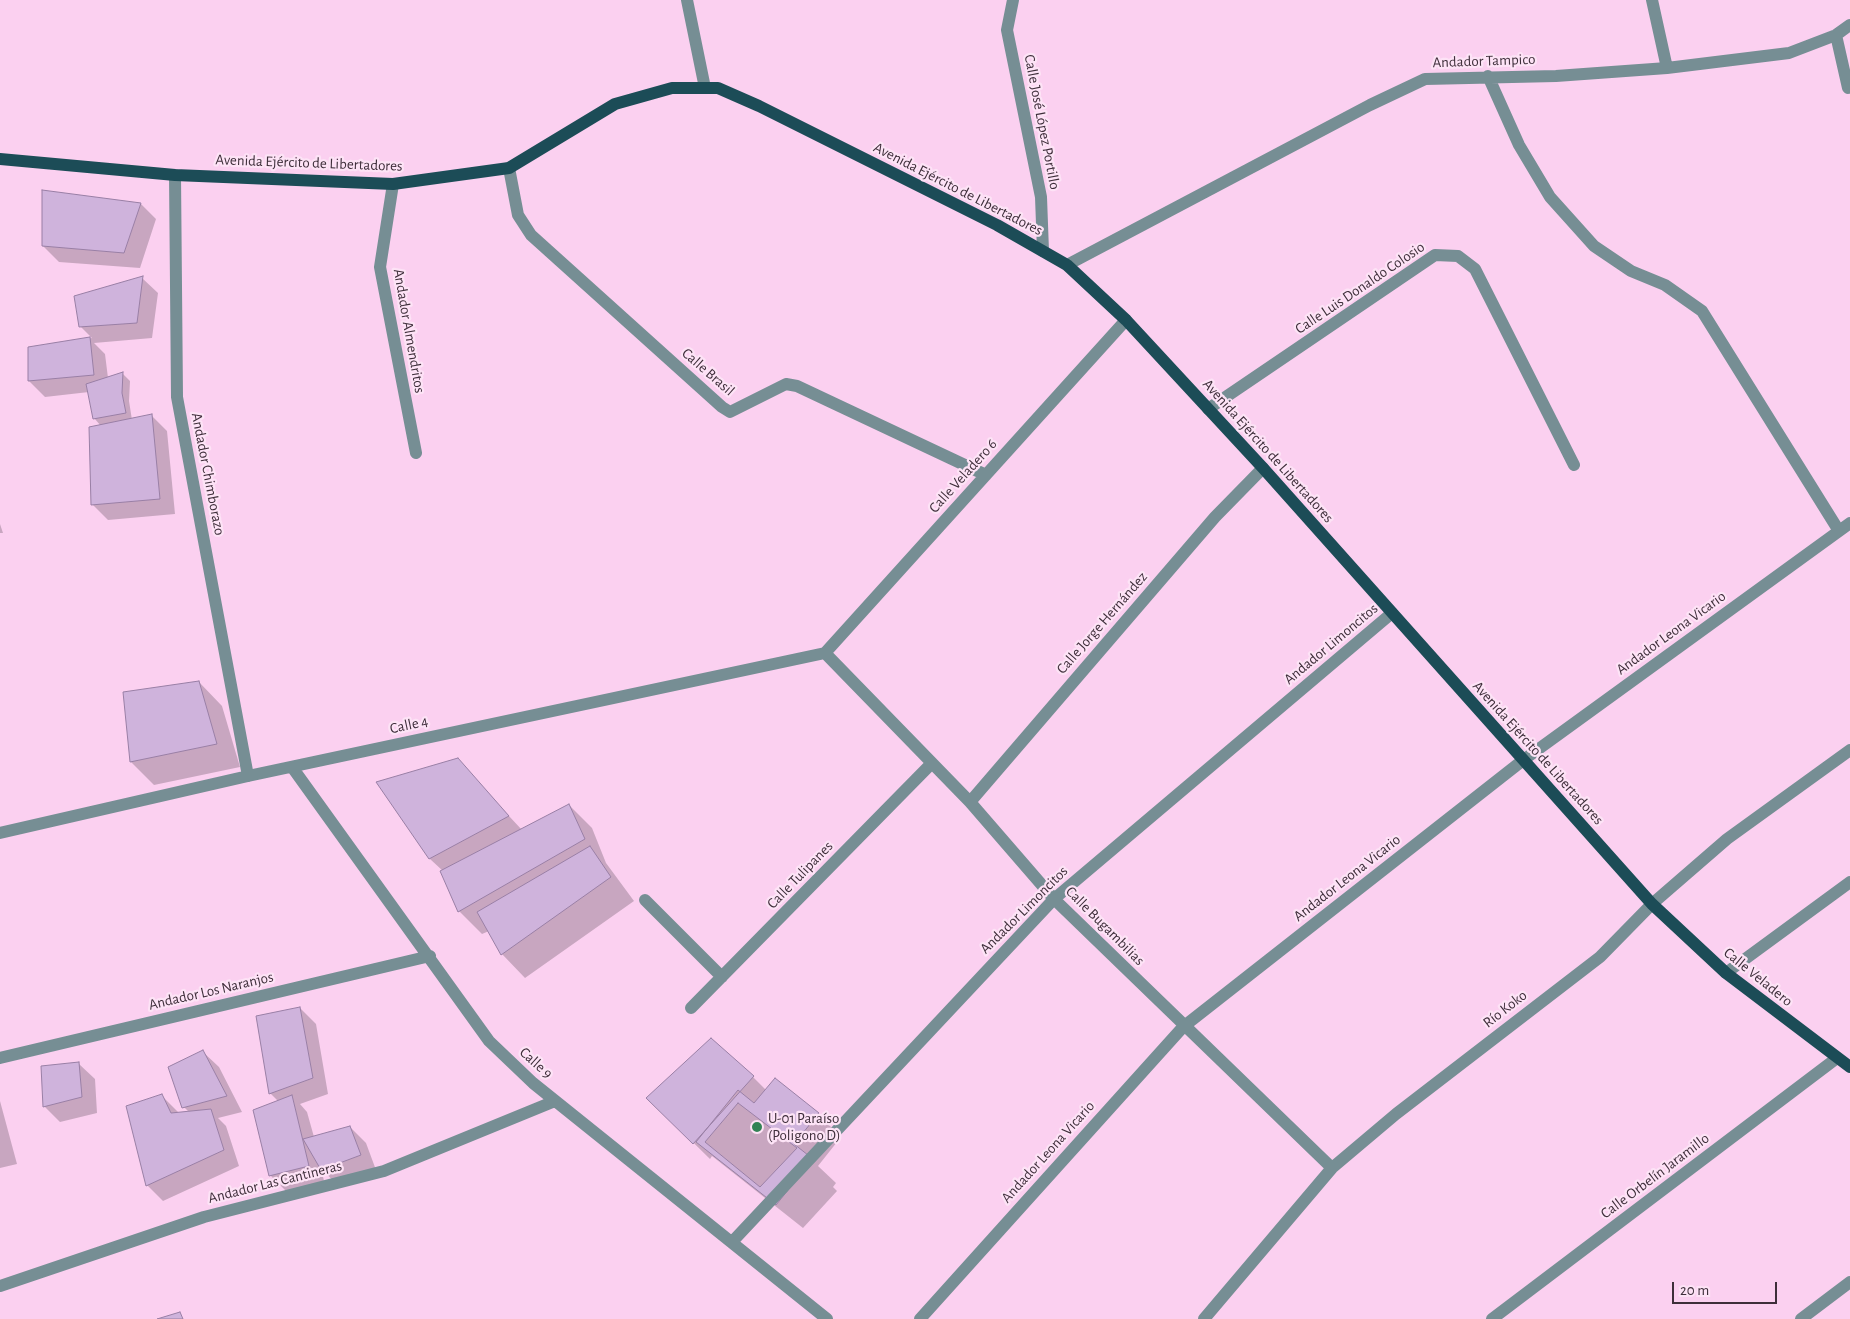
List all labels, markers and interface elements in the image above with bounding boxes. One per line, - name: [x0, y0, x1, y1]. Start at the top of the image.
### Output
- street label: Andador Tampico: [1432, 50, 1536, 72]
- street label: Calle José López Portillo: [1020, 53, 1064, 191]
- street label: Avenida Ejército de Libertadores: [871, 138, 1045, 240]
- street label: Avenida Ejército de Libertadores: [215, 151, 403, 175]
- street label: Calle Luis Donaldo Colosio: [1292, 238, 1428, 338]
- street label: Andador Almendritos: [389, 267, 429, 395]
- street label: Calle Brasil: [678, 344, 738, 400]
- street label: Avenida Ejército de Libertadores: [1199, 375, 1337, 527]
- street label: Andador Chimborazo: [187, 411, 229, 537]
- street label: Calle Veladero 6: [925, 435, 1001, 517]
- street label: Calle Jorge Hernández: [1053, 568, 1151, 678]
- street label: Andador Leona Vicario: [1613, 587, 1729, 679]
- street label: Andador Limoncitos: [1280, 600, 1382, 688]
- street label: Avenida Ejército de Libertadores: [1469, 677, 1607, 829]
- street label: Calle 4: [388, 712, 430, 738]
- street label: Andador Leona Vicario: [1290, 831, 1404, 925]
- street label: Calle Tulipanes: [763, 837, 837, 913]
- street label: Andador Limoncitos: [976, 862, 1072, 958]
- street label: Calle Bugambilias: [1062, 883, 1148, 969]
- street label: Calle Veladero: [1720, 944, 1796, 1010]
- street label: Andador Los Naranjos: [147, 968, 275, 1014]
- street label: Río Koko: [1479, 986, 1531, 1032]
- street label: Calle 9: [516, 1043, 556, 1083]
- street label: Andador Leona Vicario: [998, 1097, 1098, 1207]
- place label: U-01 Paraíso (Poligono D): [768, 1109, 841, 1144]
- marker: U-01 Paraíso (Poligono D): [750, 1120, 764, 1134]
- street label: Calle Orbelín Jaramillo: [1597, 1129, 1713, 1223]
- street label: Andador Las Cantineras: [206, 1157, 344, 1207]
- scale bar: [1675, 1272, 1780, 1304]
- text: 20 m: [1680, 1283, 1709, 1298]

